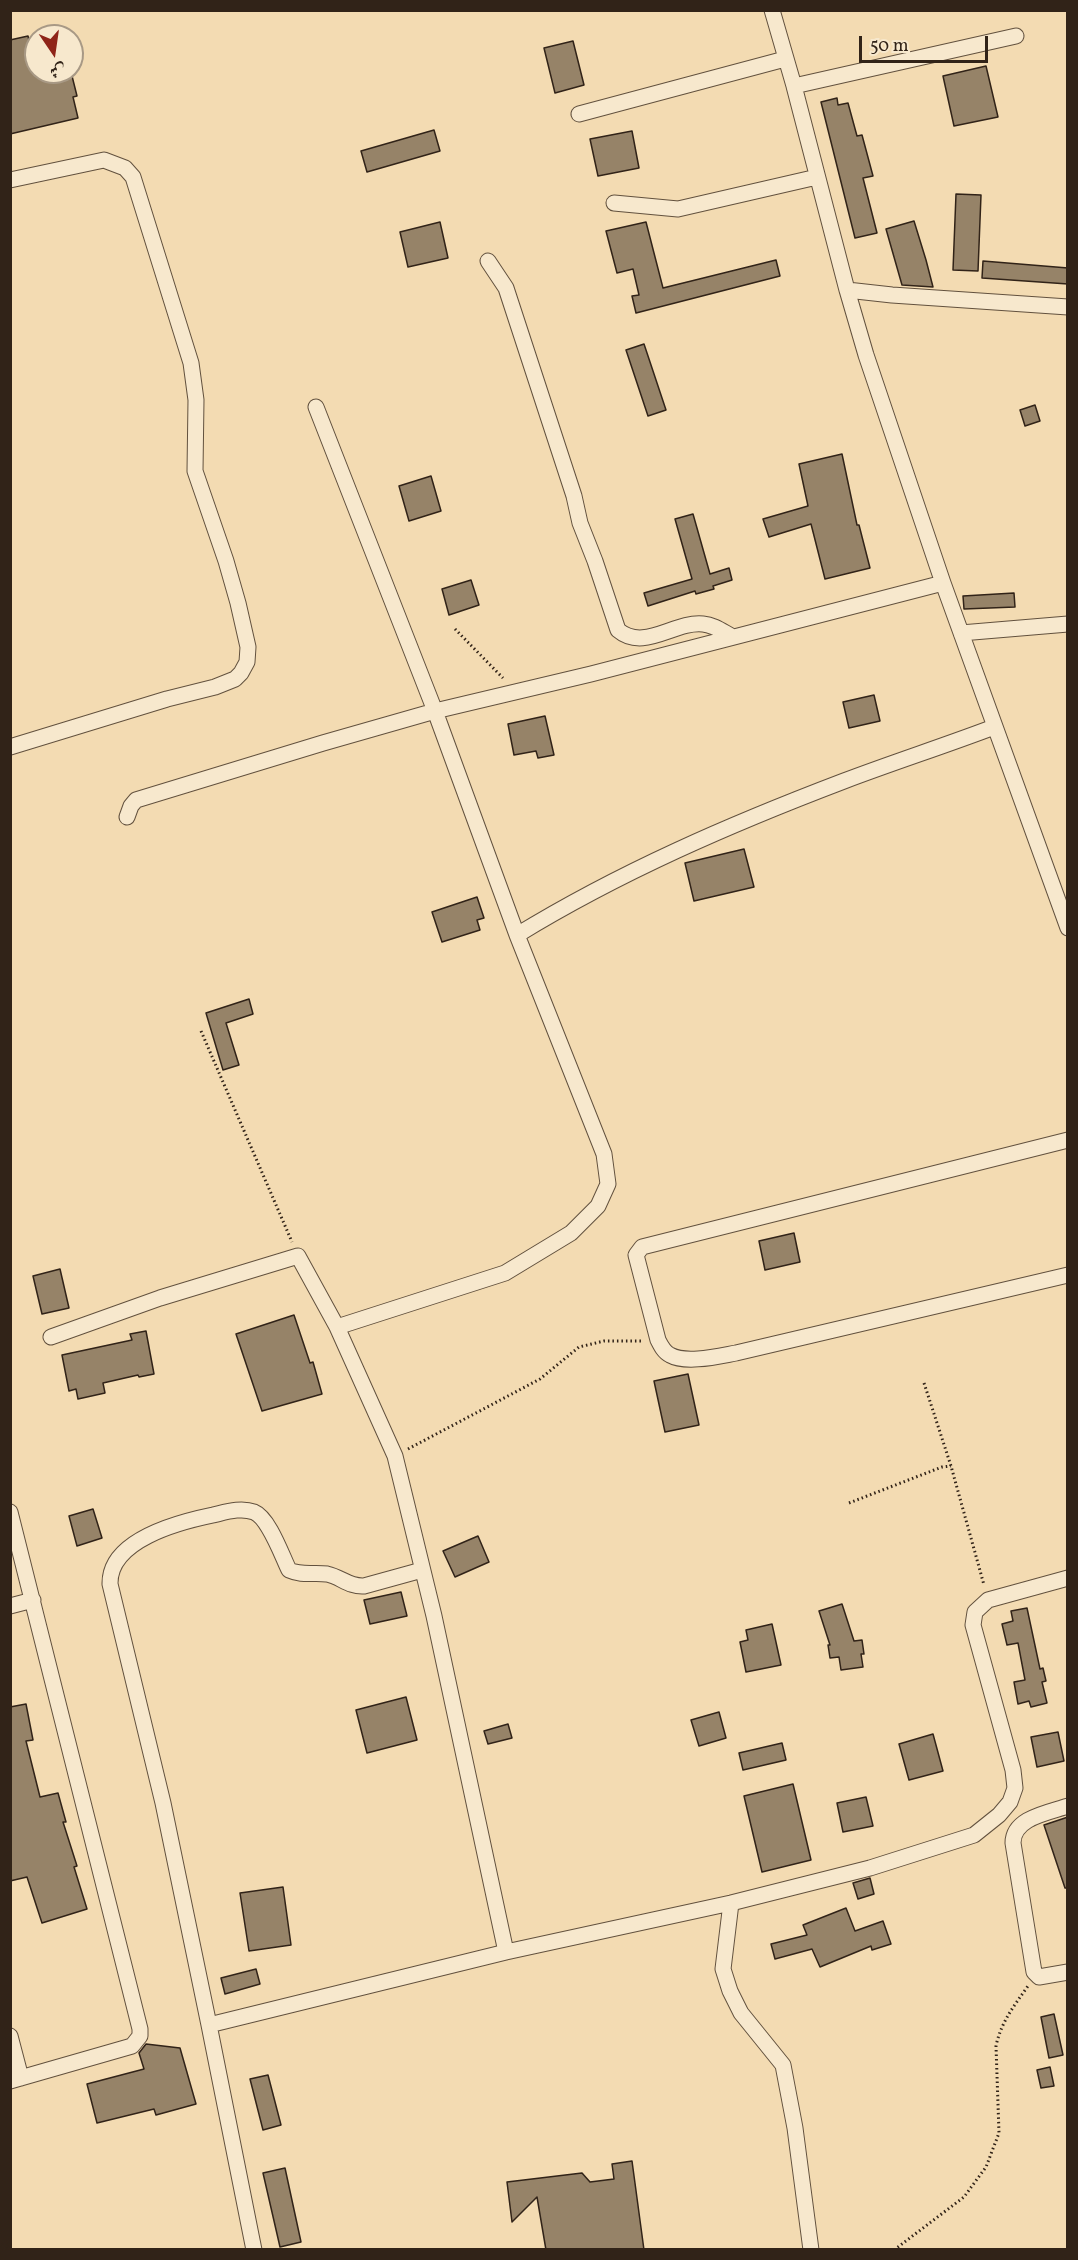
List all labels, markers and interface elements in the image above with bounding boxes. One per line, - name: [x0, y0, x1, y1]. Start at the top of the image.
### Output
- north arrow: [24, 24, 84, 84]
- scale bar: [862, 24, 991, 62]
- text: 50 m: [870, 34, 909, 59]
- text: ش: [47, 57, 68, 82]

